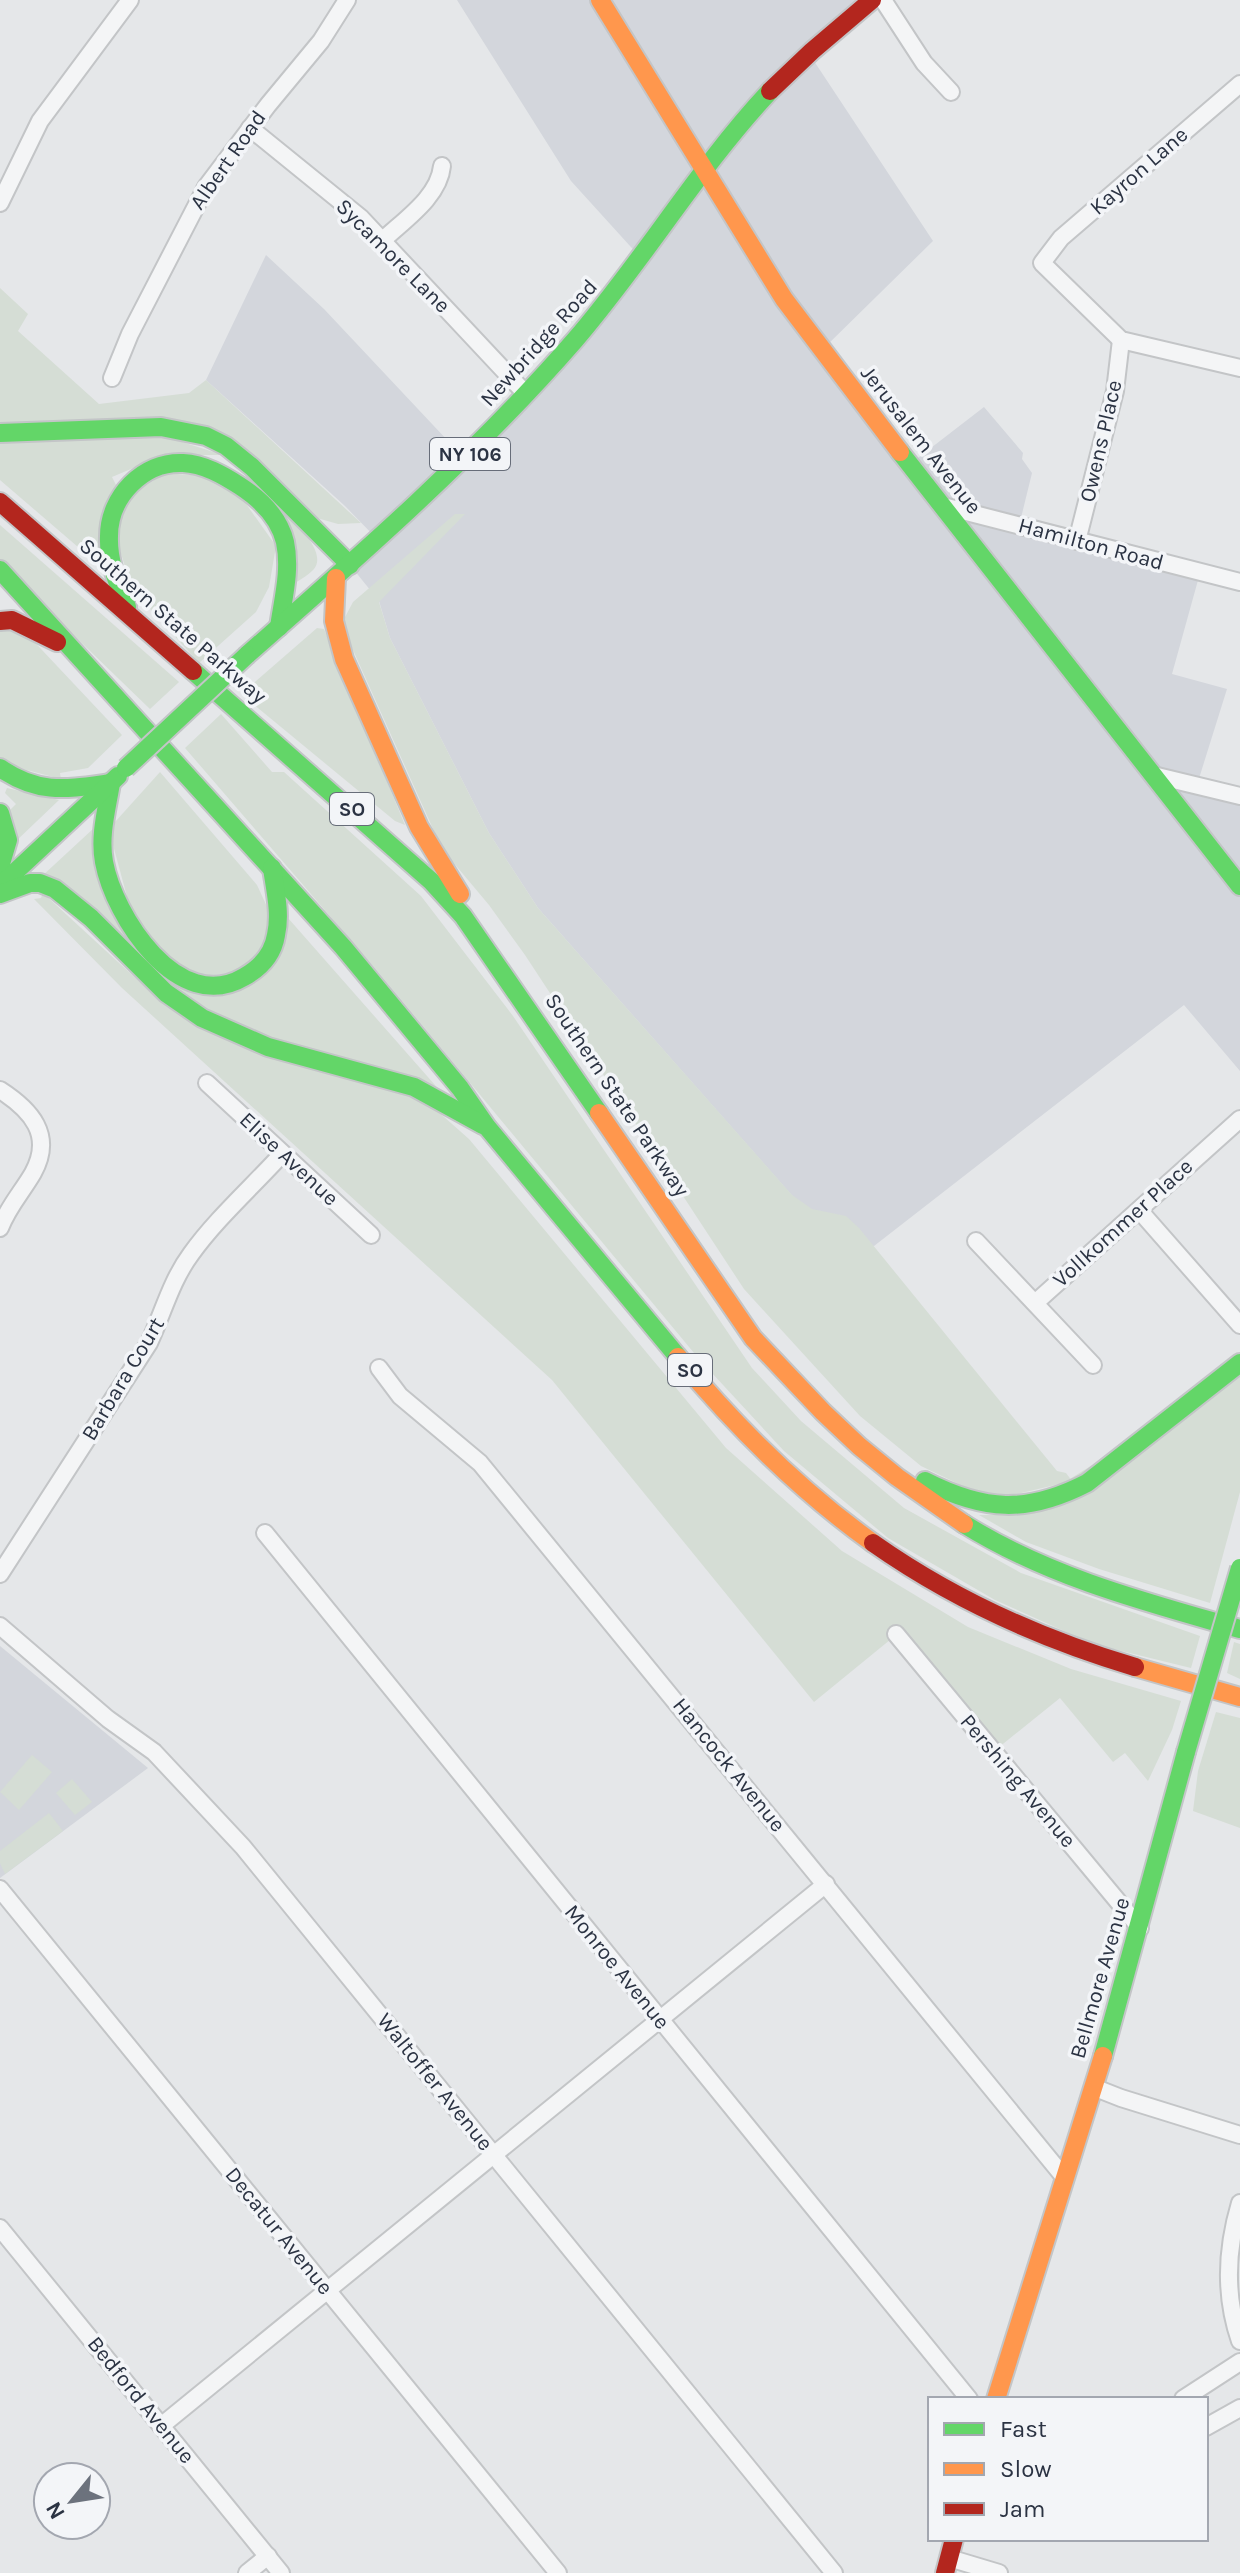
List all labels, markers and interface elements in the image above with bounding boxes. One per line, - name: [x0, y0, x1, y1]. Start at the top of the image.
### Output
- street label: Albert Road: [184, 105, 272, 215]
- street label: Kayron Lane: [1085, 121, 1193, 221]
- street label: Sycamore Lane: [330, 193, 456, 319]
- street label: Newbridge Road: [475, 274, 603, 412]
- street label: Jerusalem Avenue: [855, 361, 987, 519]
- street label: Owens Place: [1074, 377, 1128, 505]
- road number: NY 106: [430, 438, 510, 470]
- street label: Hamilton Road: [1015, 512, 1167, 576]
- street label: Southern State Parkway: [74, 533, 272, 709]
- road number: SO: [330, 793, 374, 825]
- street label: Southern State Parkway: [539, 989, 695, 1201]
- street label: Elise Avenue: [234, 1107, 344, 1211]
- street label: Vollkommer Place: [1048, 1153, 1198, 1293]
- street label: Barbara Court: [76, 1313, 170, 1445]
- road number: SO: [668, 1354, 712, 1386]
- street label: Hancock Avenue: [667, 1693, 791, 1837]
- street label: Pershing Avenue: [955, 1709, 1081, 1853]
- street label: Bellmore Avenue: [1065, 1894, 1135, 2062]
- street label: Monroe Avenue: [559, 1899, 675, 2035]
- street label: Waltoffer Avenue: [372, 2008, 498, 2156]
- street label: Decatur Avenue: [220, 2162, 338, 2300]
- street label: Bedford Avenue: [82, 2331, 200, 2469]
- legend: [928, 2397, 1208, 2541]
- text: Fast: [1000, 2415, 1047, 2443]
- text: Slow: [1000, 2455, 1052, 2483]
- north arrow: [32, 2461, 112, 2541]
- text: Jam: [1000, 2495, 1045, 2523]
- text: N: [40, 2497, 71, 2524]

